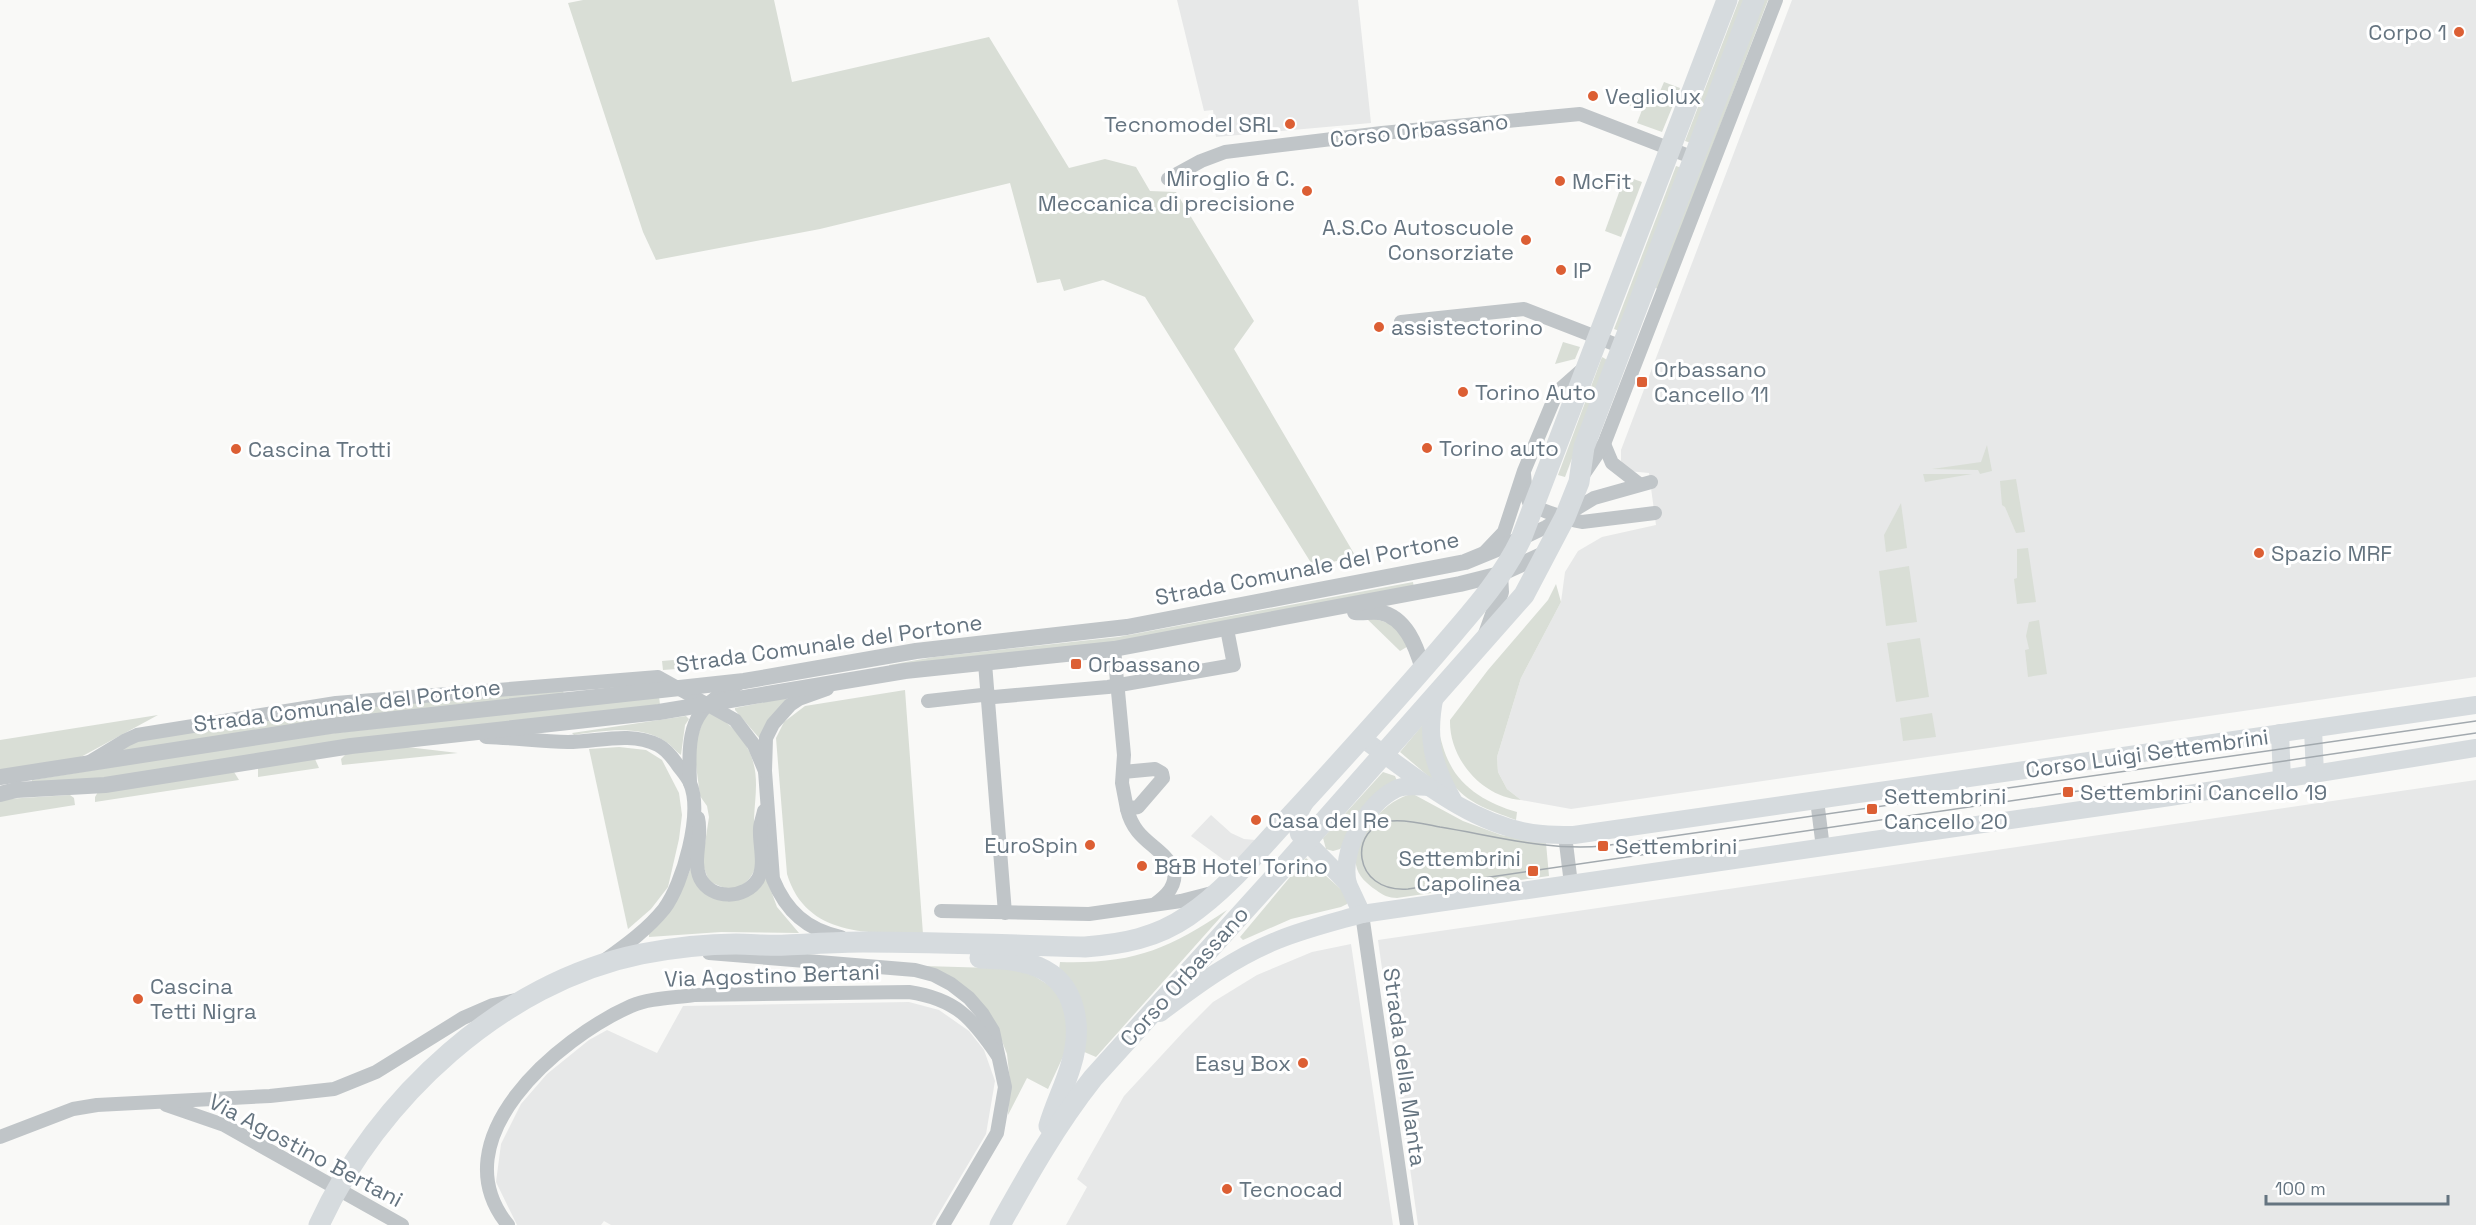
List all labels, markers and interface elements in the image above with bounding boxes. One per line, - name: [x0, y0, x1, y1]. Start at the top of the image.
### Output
- place label: Corpo 1: [2368, 18, 2447, 46]
- marker: Corpo 1: [2452, 25, 2466, 39]
- place label: Vegliolux: [1605, 82, 1701, 110]
- marker: Vegliolux: [1586, 89, 1600, 103]
- street label: Corso Orbassano: [1328, 107, 1510, 153]
- place label: Tecnomodel SRL: [1104, 110, 1278, 138]
- marker: Tecnomodel SRL: [1283, 117, 1297, 131]
- place label: Miroglio & C. Meccanica di precisione: [1038, 164, 1295, 217]
- place label: McFit: [1572, 167, 1632, 195]
- marker: McFit: [1553, 174, 1567, 188]
- marker: Miroglio & C. Meccanica di precisione: [1300, 184, 1314, 198]
- place label: A.S.Co Autoscuole Consorziate: [1322, 213, 1514, 266]
- marker: A.S.Co Autoscuole Consorziate: [1519, 233, 1533, 247]
- place label: IP: [1573, 256, 1592, 284]
- marker: IP: [1554, 263, 1568, 277]
- place label: assistectorino: [1391, 313, 1543, 341]
- marker: assistectorino: [1372, 320, 1386, 334]
- place label: Orbassano Cancello 11: [1654, 355, 1769, 408]
- marker: Orbassano Cancello 11: [1635, 375, 1649, 389]
- place label: Torino Auto: [1475, 378, 1596, 406]
- marker: Torino Auto: [1456, 385, 1470, 399]
- place label: Torino auto: [1439, 434, 1559, 462]
- place label: Cascina Trotti: [248, 435, 391, 463]
- marker: Torino auto: [1420, 441, 1434, 455]
- marker: Cascina Trotti: [229, 442, 243, 456]
- street label: Strada Comunale del Portone: [1153, 525, 1461, 611]
- place label: Spazio MRF: [2271, 539, 2392, 567]
- marker: Spazio MRF: [2252, 546, 2266, 560]
- street label: Strada Comunale del Portone: [674, 608, 984, 678]
- place label: Orbassano: [1088, 650, 1201, 678]
- marker: Orbassano: [1069, 657, 1083, 671]
- street label: Strada Comunale del Portone: [192, 672, 502, 738]
- street label: Corso Luigi Settembrini: [2024, 722, 2270, 784]
- place label: Settembrini Cancello 19: [2080, 778, 2327, 806]
- place label: Settembrini Cancello 20: [1884, 782, 2008, 835]
- marker: Settembrini Cancello 19: [2061, 785, 2075, 799]
- marker: Settembrini Cancello 20: [1865, 802, 1879, 816]
- place label: Casa del Re: [1268, 806, 1390, 834]
- marker: Casa del Re: [1249, 813, 1263, 827]
- place label: EuroSpin: [984, 831, 1078, 859]
- place label: Settembrini: [1615, 832, 1737, 860]
- marker: EuroSpin: [1083, 838, 1097, 852]
- marker: Settembrini: [1596, 839, 1610, 853]
- place label: Settembrini Capolinea: [1399, 844, 1521, 897]
- place label: B&B Hotel Torino: [1154, 852, 1328, 880]
- marker: B&B Hotel Torino: [1135, 859, 1149, 873]
- marker: Settembrini Capolinea: [1526, 864, 1540, 878]
- street label: Corso Orbassano: [1114, 900, 1254, 1052]
- street label: Via Agostino Bertani: [664, 957, 880, 993]
- street label: Strada della Manta: [1377, 966, 1433, 1168]
- place label: Cascina Tetti Nigra: [150, 972, 257, 1025]
- marker: Cascina Tetti Nigra: [131, 992, 145, 1006]
- place label: Easy Box: [1195, 1049, 1291, 1077]
- marker: Easy Box: [1296, 1056, 1310, 1070]
- street label: Via Agostino Bertani: [204, 1087, 408, 1213]
- scale bar: [2266, 1168, 2448, 1206]
- place label: Tecnocad: [1239, 1175, 1343, 1203]
- text: 100 m: [2275, 1177, 2326, 1200]
- marker: Tecnocad: [1220, 1182, 1234, 1196]

